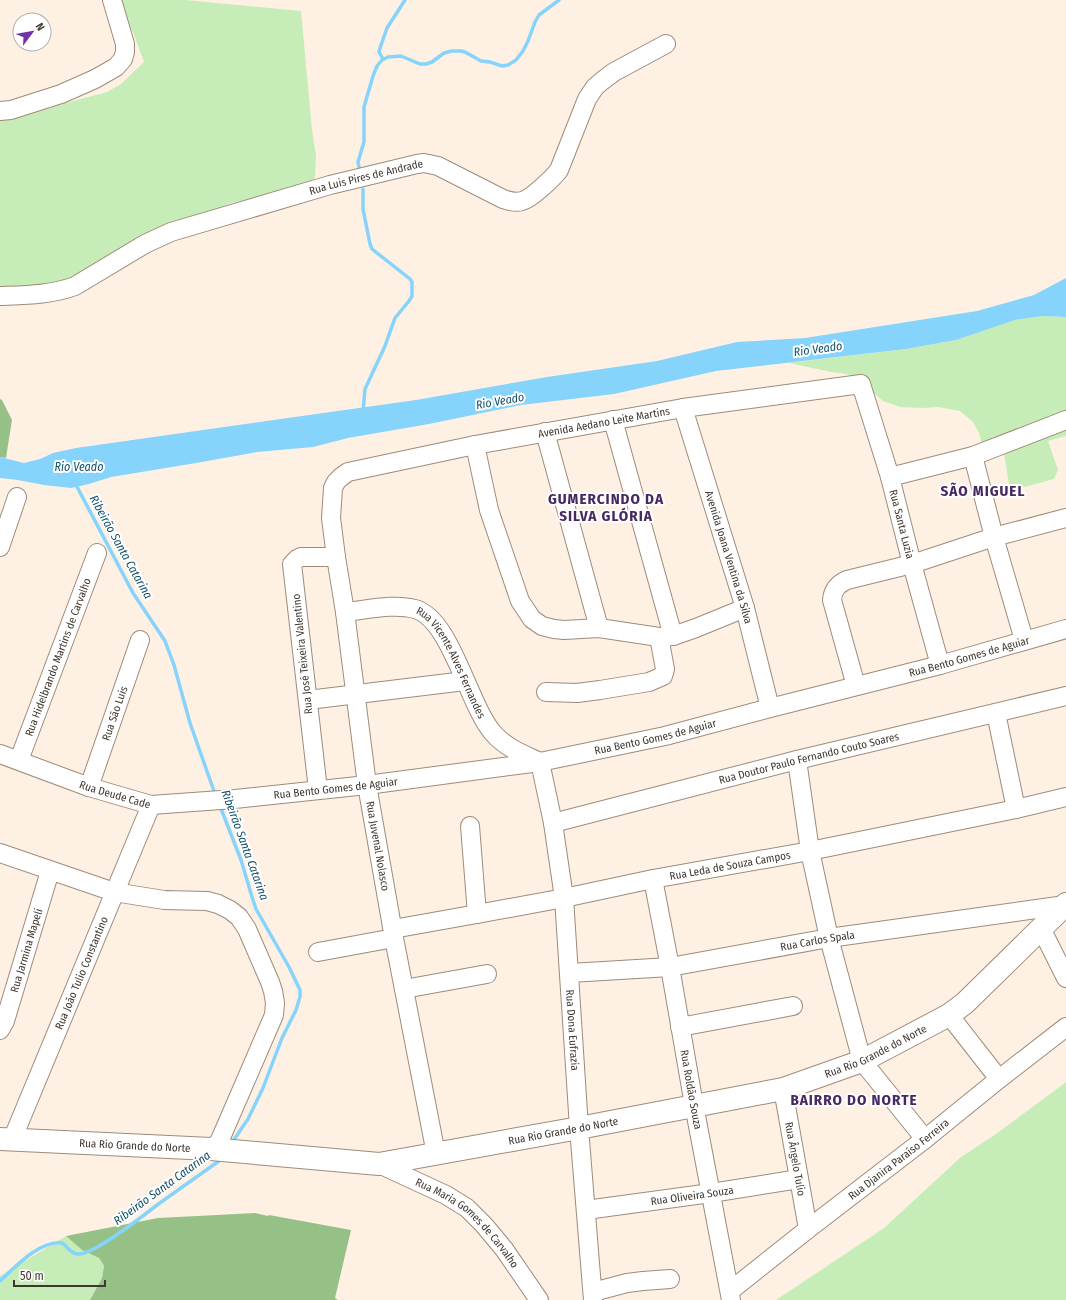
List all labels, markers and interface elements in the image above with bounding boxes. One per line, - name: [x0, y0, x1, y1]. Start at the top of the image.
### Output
- north arrow: [12, 12, 52, 52]
- text: N: [33, 21, 47, 33]
- street label: Rua Luis Pires de Andrade: [308, 157, 424, 198]
- water label: Rio Veado: [793, 339, 843, 359]
- water label: Rio Veado: [475, 390, 525, 412]
- street label: Avenida Aedano Leite Martins: [537, 404, 671, 441]
- water label: Rio Veado: [55, 460, 103, 474]
- district label: SÃO MIGUEL: [941, 482, 1025, 500]
- street label: Rua Santa Luzia: [886, 488, 916, 560]
- street label: Avenida Joana Ventina da Silva: [702, 489, 755, 625]
- district label: GUMERCINDO DA SILVA GLÓRIA: [548, 490, 664, 525]
- water label: Ribeirão Santa Catarina: [87, 493, 155, 601]
- street label: Rua Hidelbrando Martins de Carvalho: [23, 576, 94, 738]
- street label: Rua José Teixeira Valentino: [290, 593, 315, 715]
- street label: Rua Vicente Alves Fernandes: [414, 604, 488, 721]
- street label: Rua Bento Gomes de Aguiar: [907, 634, 1031, 680]
- street label: Rua São Luis: [100, 684, 131, 743]
- street label: Rua Bento Gomes de Aguiar: [593, 717, 718, 758]
- street label: Rua Doutor Paulo Fernando Couto Soares: [718, 730, 901, 787]
- street label: Rua Bento Gomes de Aguiar: [273, 775, 399, 802]
- street label: Rua Deude Cade: [77, 778, 152, 812]
- water label: Ribeirão Santa Catarina: [219, 788, 271, 902]
- street label: Rua Juvenal Nolasco: [363, 800, 392, 892]
- street label: Rua Leda de Souza Campos: [669, 849, 792, 883]
- street label: Rua Jarmina Mapeli: [8, 907, 45, 994]
- street label: Rua João Tulio Constantino: [53, 914, 111, 1031]
- street label: Rua Carlos Spala: [779, 928, 856, 954]
- street label: Rua Dona Eufrazia: [563, 989, 581, 1071]
- street label: Rua Rio Grande do Norte: [823, 1022, 929, 1081]
- street label: Rua Roldão Souza: [678, 1049, 704, 1130]
- district label: BAIRRO DO NORTE: [790, 1091, 918, 1109]
- street label: Rua Rio Grande do Norte: [507, 1115, 619, 1148]
- street label: Rua Djanira Paraíso Ferreira: [846, 1116, 952, 1203]
- street label: Rua Ângelo Tulio: [782, 1121, 808, 1197]
- street label: Rua Rio Grande do Norte: [79, 1137, 191, 1155]
- water label: Ribeirão Santa Catarina: [111, 1148, 213, 1228]
- street label: Rua Maria Gomes de Carvalho: [413, 1176, 521, 1271]
- street label: Rua Oliveira Souza: [650, 1184, 734, 1208]
- scale bar: [14, 1262, 105, 1288]
- text: 50 m: [20, 1269, 44, 1283]

